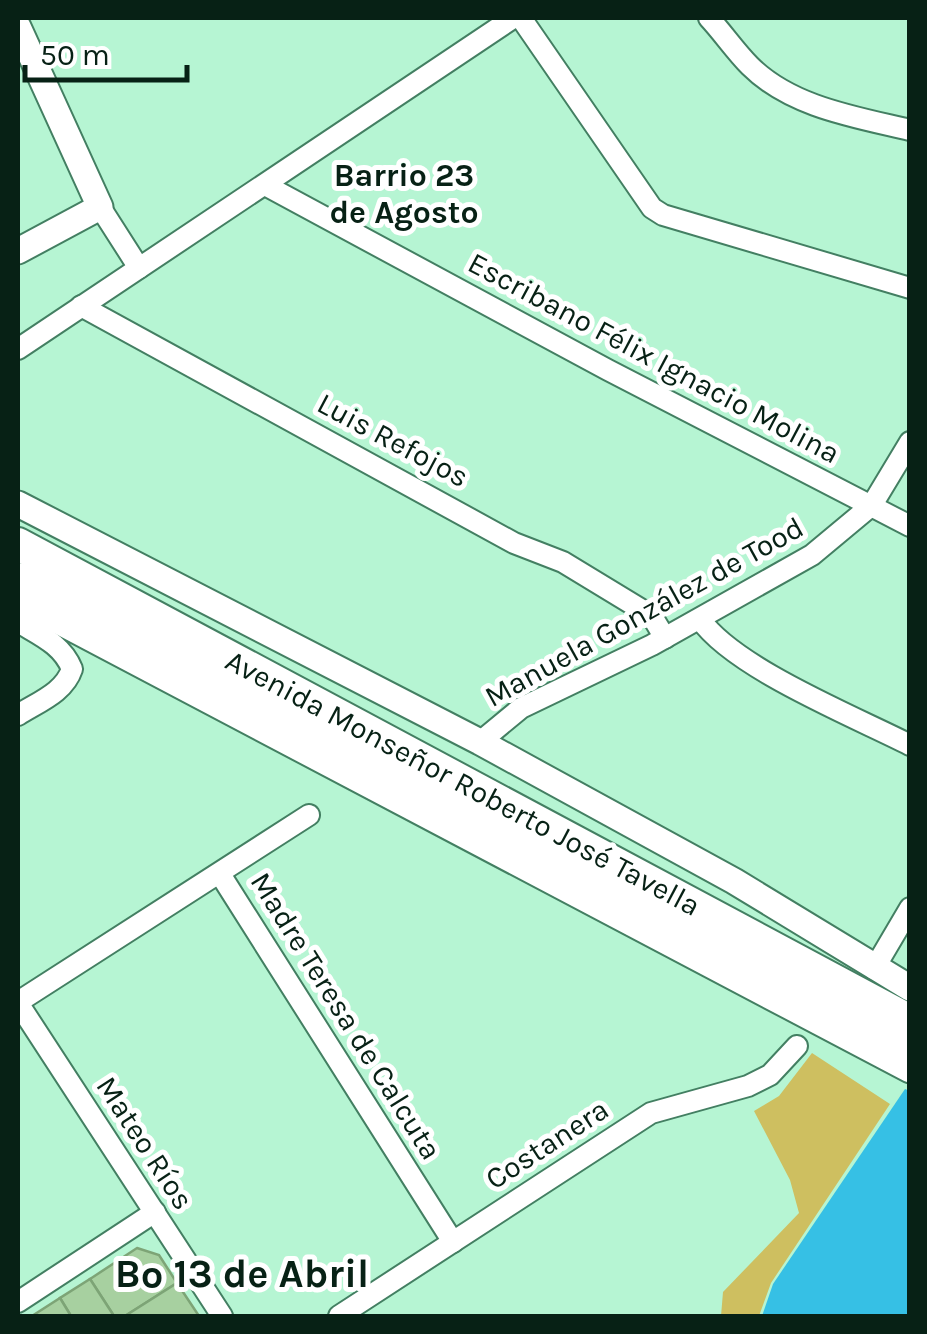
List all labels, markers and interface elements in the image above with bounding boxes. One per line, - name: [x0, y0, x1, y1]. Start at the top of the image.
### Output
- scale bar: [25, 20, 188, 82]
- text: 50 m: [40, 37, 110, 73]
- district label: Barrio 23 de Agosto: [329, 157, 479, 231]
- street label: Escribano Félix Ignacio Molina: [462, 245, 846, 471]
- street label: Luis Refojos: [311, 385, 475, 495]
- street label: Manuela González de Tood: [478, 509, 810, 715]
- street label: Avenida Monseñor Roberto José Tavella: [220, 642, 706, 924]
- street label: Madre Teresa de Calcuta: [243, 866, 449, 1166]
- street label: Mateo Ríos: [89, 1070, 201, 1216]
- street label: Costanera: [479, 1091, 615, 1197]
- district label: Bº 13 de Abril: [115, 1250, 369, 1297]

